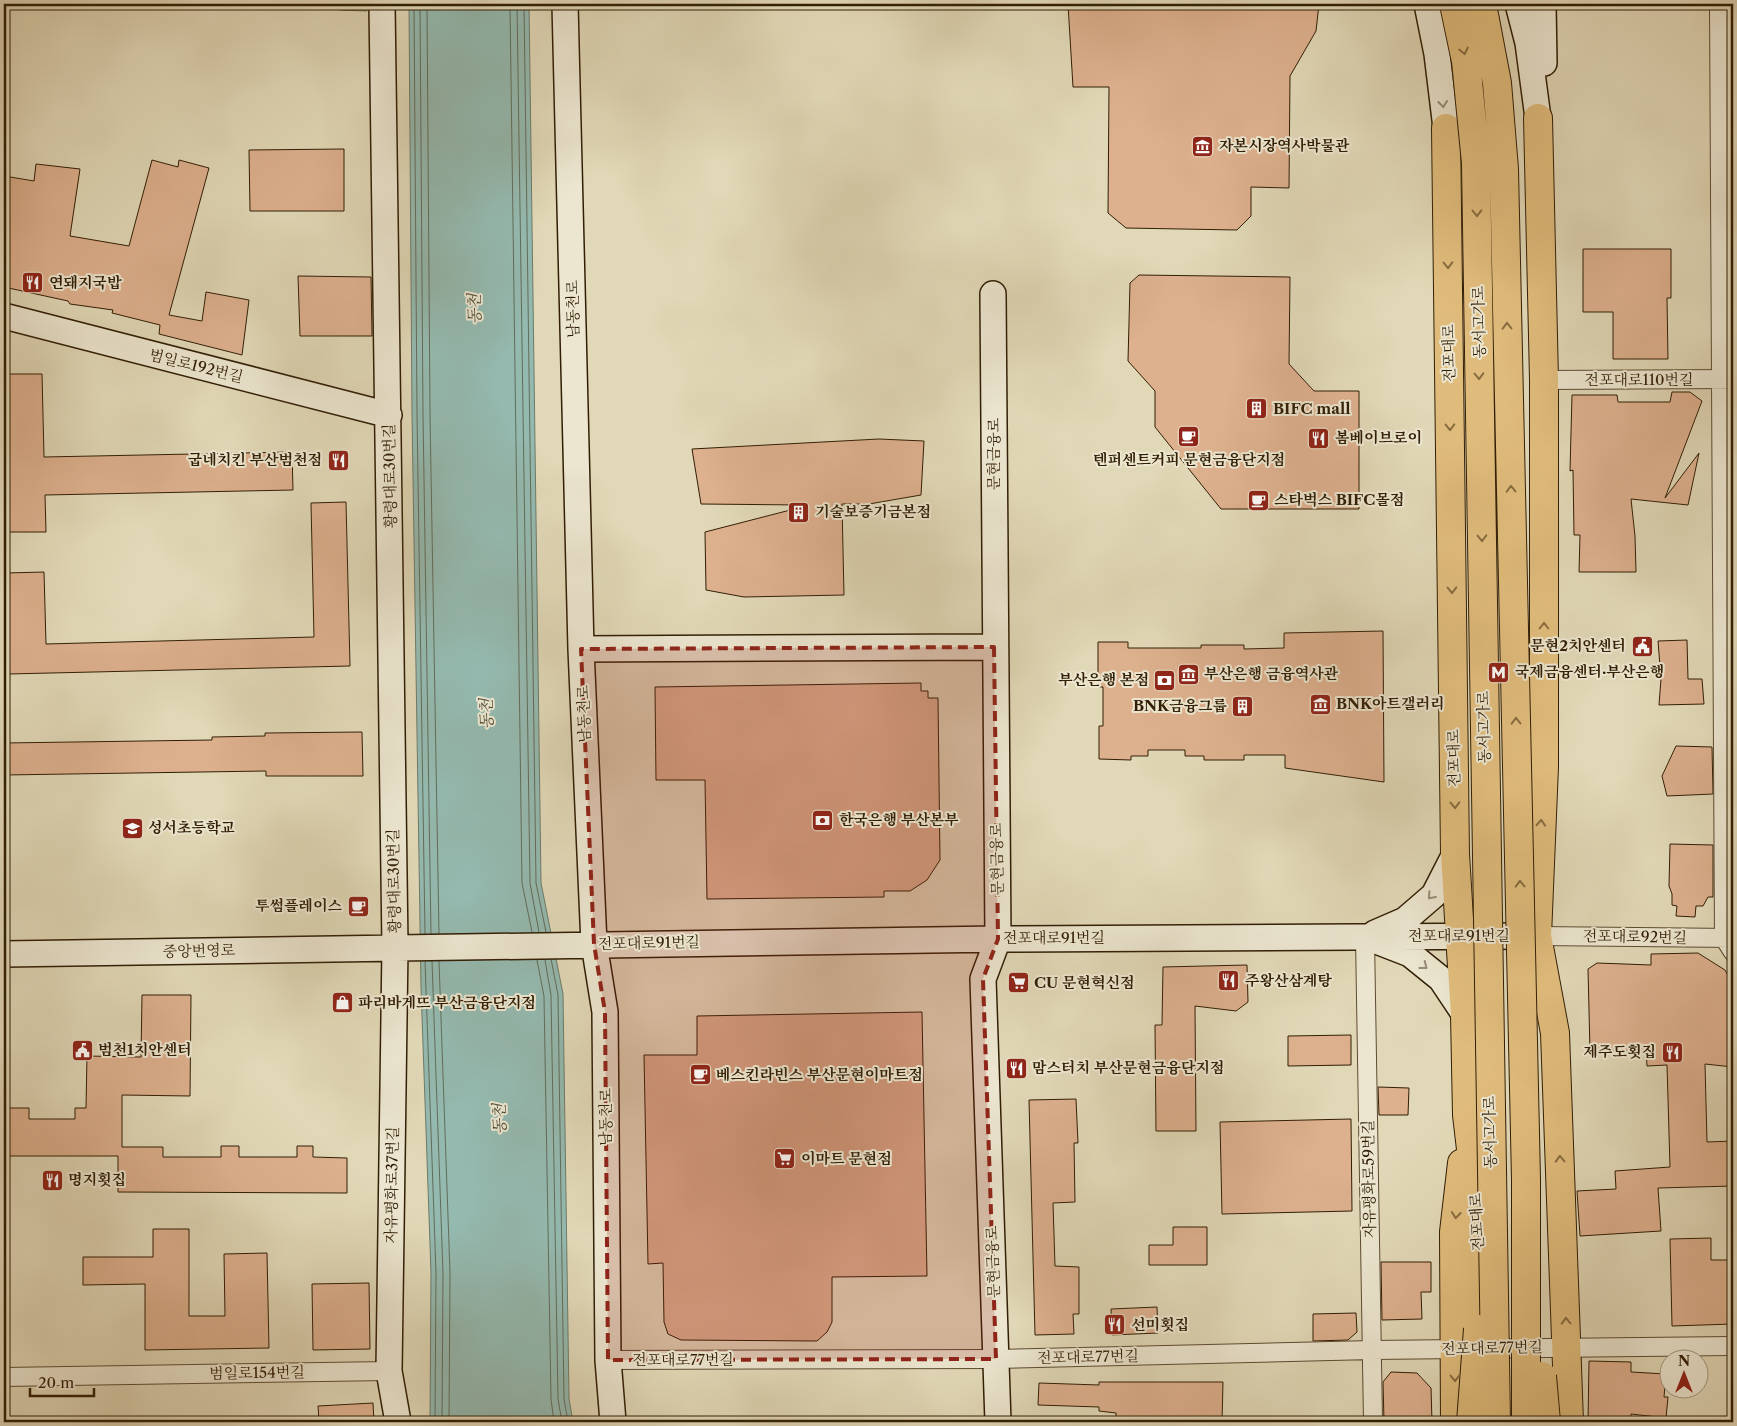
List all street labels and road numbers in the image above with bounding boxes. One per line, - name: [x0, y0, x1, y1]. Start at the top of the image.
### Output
- street label: 남동천로: [562, 279, 583, 338]
- street label: 동서고가로: [1468, 285, 1489, 358]
- street label: 전포대로: [1438, 323, 1459, 382]
- street label: 범일로192번길: [147, 345, 245, 386]
- street label: 전포대로110번길: [1584, 370, 1694, 389]
- street label: 문현금융로: [984, 417, 1003, 490]
- street label: 황령대로30번길: [379, 423, 400, 529]
- street label: 남동천로: [573, 684, 594, 743]
- street label: 동서고가로: [1473, 690, 1494, 763]
- street label: 전포대로: [1443, 728, 1464, 787]
- street label: 문현금융로: [986, 822, 1007, 895]
- street label: 황령대로30번길: [383, 828, 404, 934]
- street label: 전포대로91번길: [1408, 926, 1510, 945]
- street label: 전포대로92번길: [1583, 926, 1687, 947]
- street label: 전포대로91번길: [1003, 928, 1105, 947]
- street label: 전포대로91번길: [598, 932, 700, 953]
- street label: 중앙번영로: [163, 940, 236, 961]
- street label: 남동천로: [596, 1088, 615, 1146]
- street label: 동서고가로: [1479, 1095, 1500, 1168]
- street label: 자유평화로59번길: [1358, 1120, 1379, 1238]
- street label: 자유평화로37번길: [381, 1126, 402, 1244]
- street label: 전포대로: [1465, 1192, 1488, 1251]
- street label: 문현금융로: [982, 1225, 1003, 1299]
- street label: 전포대로77번길: [1441, 1337, 1543, 1358]
- street label: 전포대로77번길: [1037, 1346, 1139, 1367]
- street label: 전포대로77번길: [632, 1350, 734, 1369]
- street label: 범일로154번길: [209, 1362, 305, 1383]

